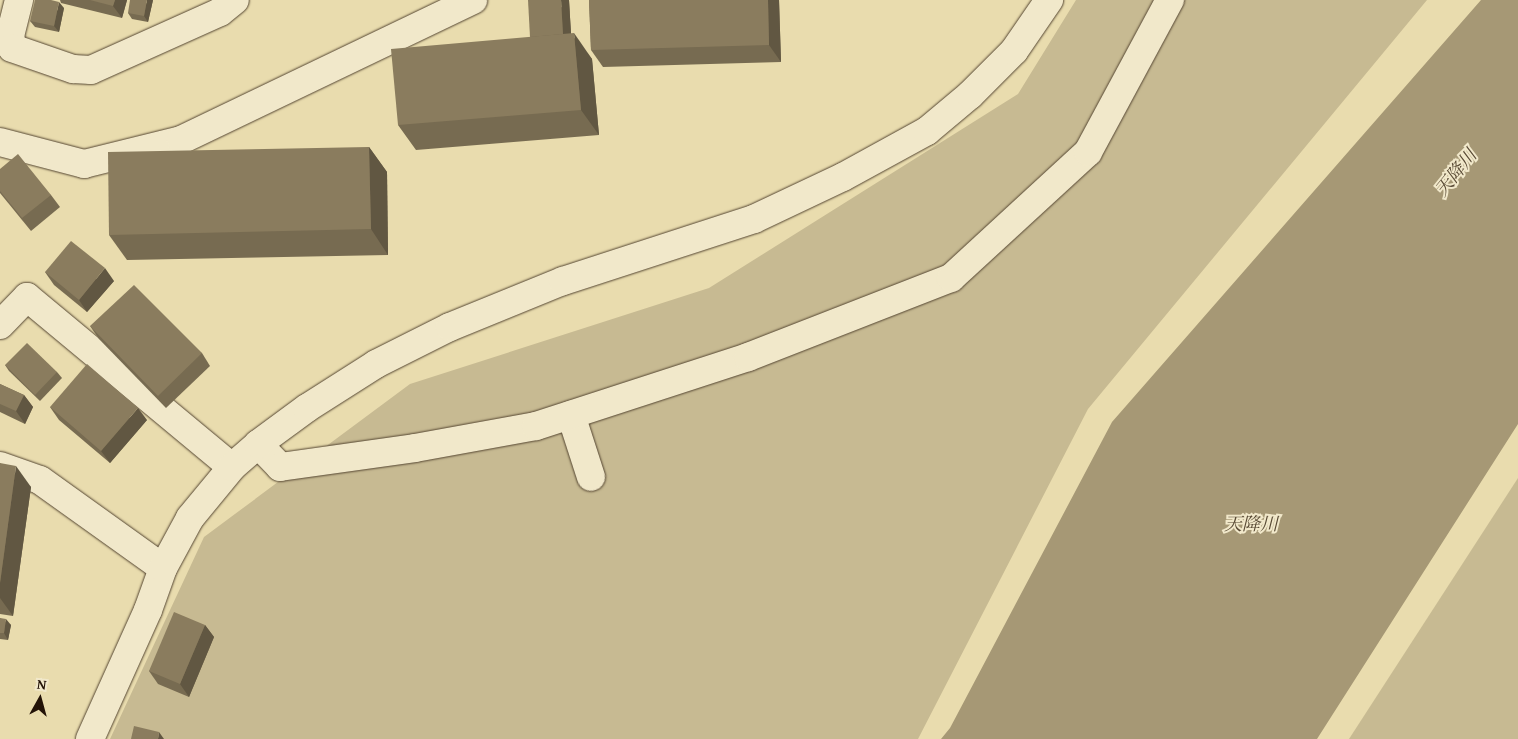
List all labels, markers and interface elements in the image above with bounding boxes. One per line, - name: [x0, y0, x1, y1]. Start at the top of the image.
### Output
- water label: 天降川: [1431, 145, 1481, 201]
- water label: 天降川: [1224, 513, 1278, 535]
- north arrow: [15, 674, 65, 724]
- text: N: [36, 674, 48, 695]

